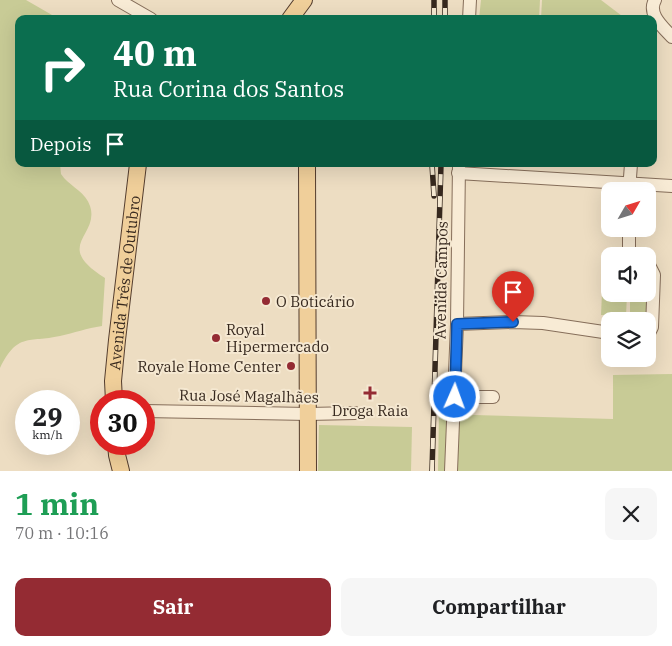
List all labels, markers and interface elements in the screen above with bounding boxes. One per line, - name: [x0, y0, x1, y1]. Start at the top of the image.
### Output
- text: 40 m: [113, 30, 197, 76]
- icon: right: [30, 35, 95, 100]
- text: Rua Corina dos Santos: [113, 74, 344, 103]
- icon: arrive: [101, 130, 129, 158]
- text: Depois: [30, 132, 91, 156]
- north arrow: [601, 182, 656, 238]
- map controls: [601, 182, 656, 367]
- street label: Avenida Três de Outubro: [105, 194, 144, 371]
- street label: Avenida Campos: [430, 221, 452, 339]
- button: sound: [601, 247, 656, 302]
- pin: [492, 271, 534, 322]
- icon: arrive: [499, 278, 527, 306]
- place label: O Boticário: [276, 292, 354, 311]
- marker: O Boticário: [260, 295, 272, 307]
- button: layers: [601, 312, 656, 367]
- place label: Royal Hipermercado: [226, 320, 329, 356]
- marker: Royal Hipermercado: [210, 332, 222, 344]
- place label: Royale Home Center: [137, 357, 281, 376]
- marker: Royale Home Center: [285, 360, 297, 372]
- position arrow: [428, 370, 480, 422]
- street label: Rua José Magalhães: [179, 385, 319, 407]
- marker: Droga Raia: [364, 387, 376, 399]
- speed limit sign: 30: [90, 390, 155, 455]
- text: 29: [32, 400, 63, 433]
- place label: Droga Raia: [332, 401, 408, 420]
- text: km/h: [32, 427, 63, 442]
- text: 1 min: [15, 484, 99, 523]
- button: close: [605, 488, 657, 540]
- text: 70 m · 10:16: [15, 523, 109, 543]
- button: Sair: [15, 578, 331, 636]
- button: Compartilhar: [341, 578, 657, 636]

